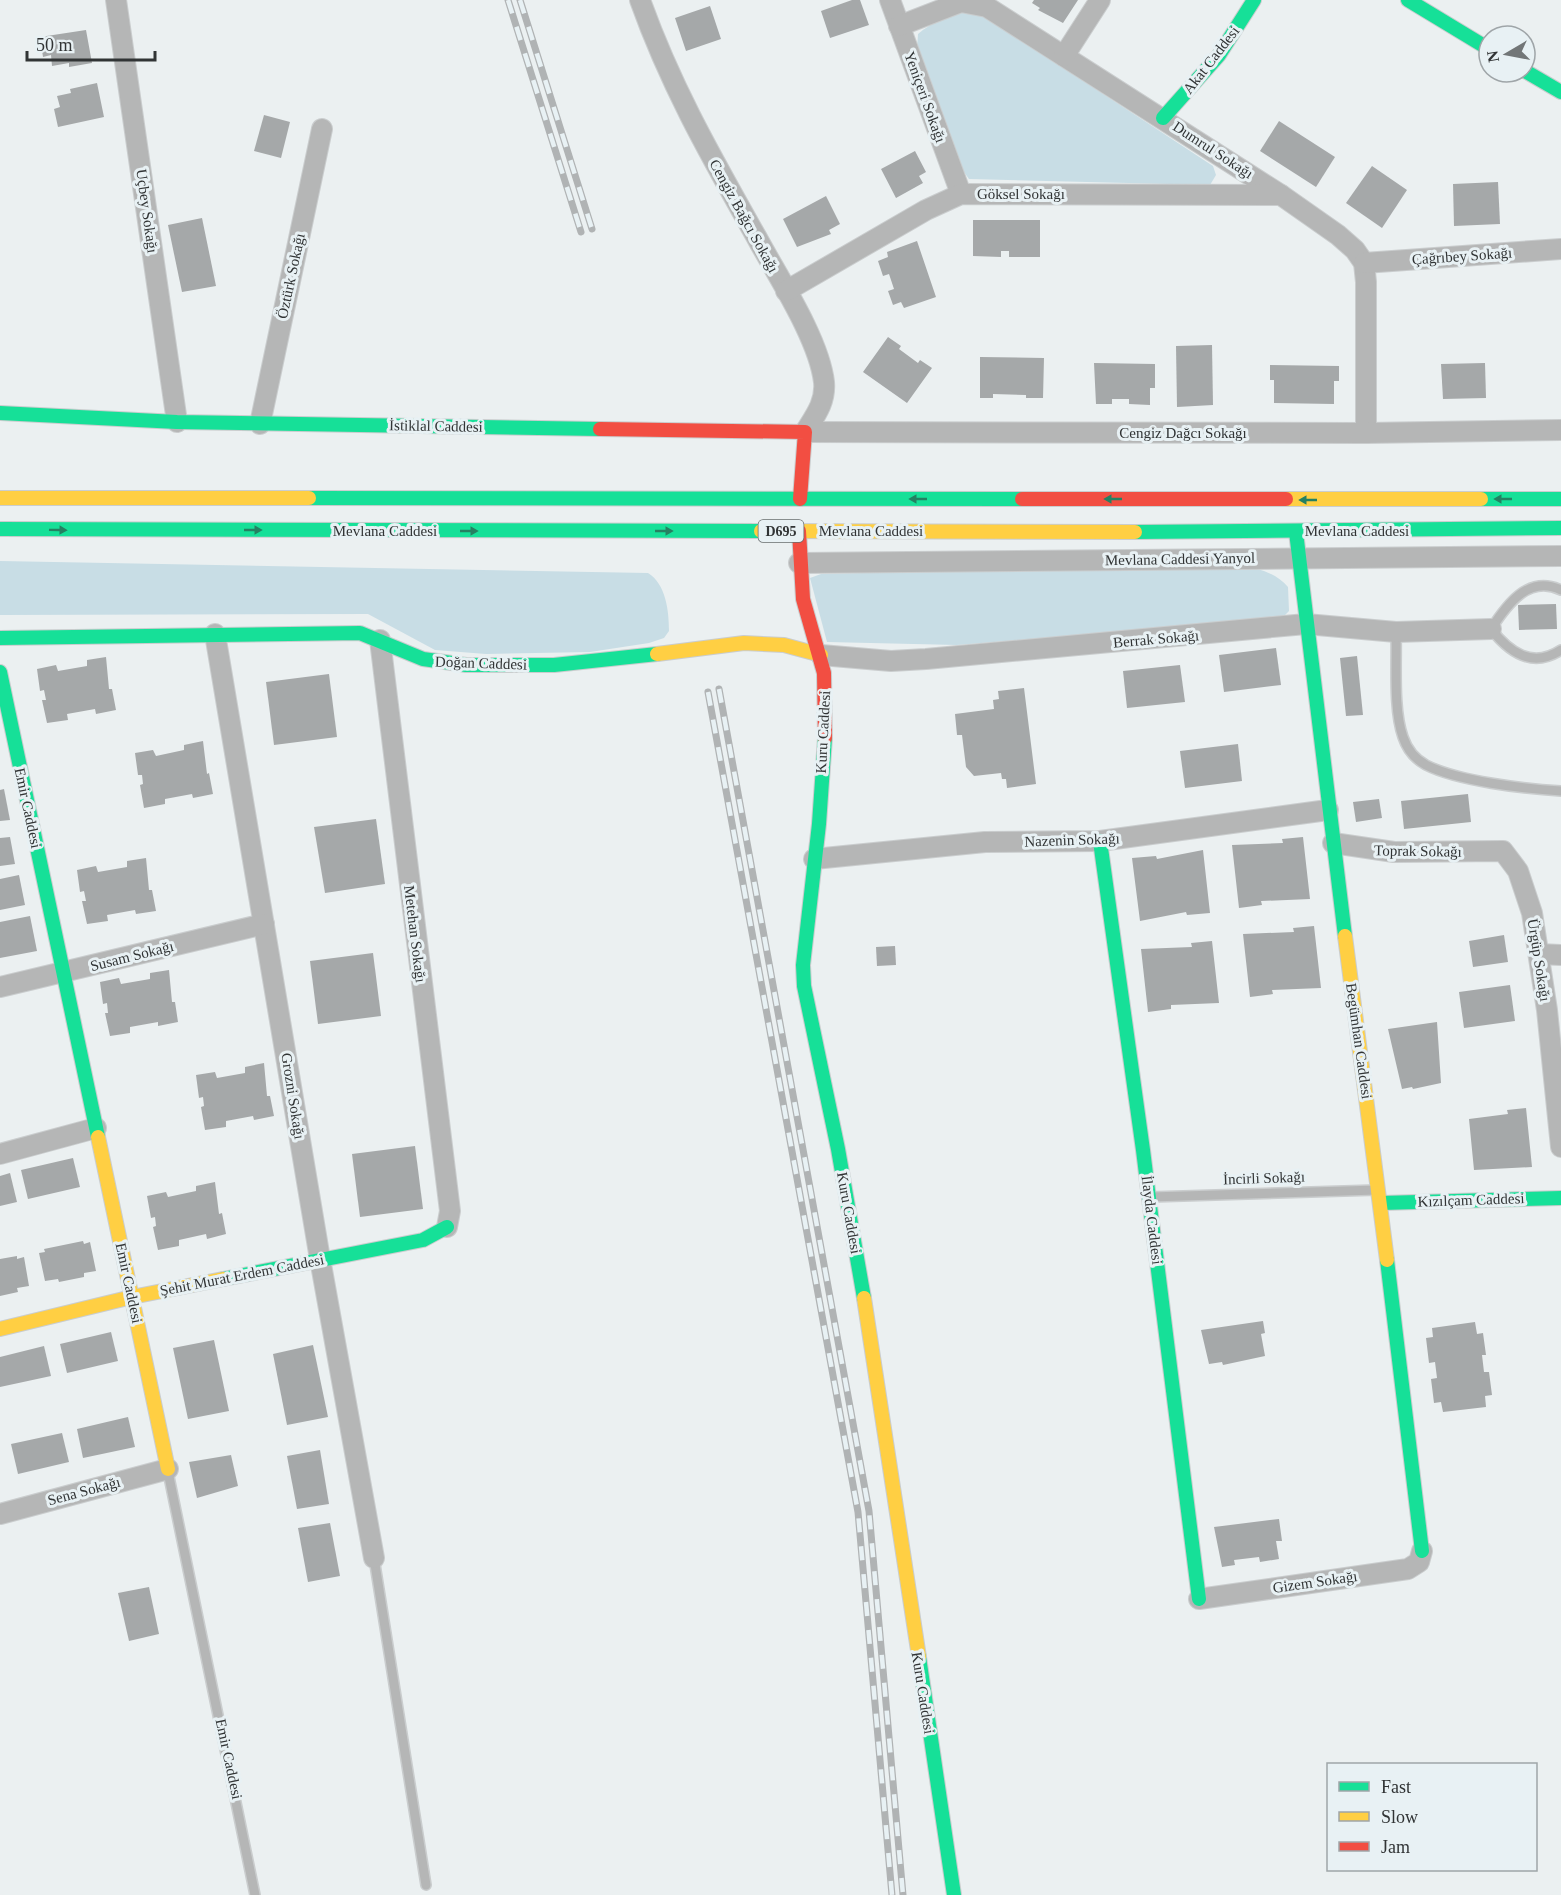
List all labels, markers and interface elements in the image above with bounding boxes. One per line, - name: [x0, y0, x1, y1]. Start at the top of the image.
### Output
- street label: Akat Caddesi: [1180, 23, 1242, 97]
- scale bar: [27, 24, 154, 62]
- north arrow: [1477, 24, 1537, 84]
- text: 50 m: [36, 35, 73, 55]
- street label: Yeniçeri Sokağı: [901, 49, 949, 145]
- text: N: [1483, 49, 1502, 64]
- street label: Dumrul Sokağı: [1170, 118, 1256, 182]
- street label: Cengiz Bağcı Sokağı: [706, 157, 782, 275]
- street label: Uçbey Sokağı: [133, 168, 161, 254]
- street label: Göksel Sokağı: [977, 186, 1065, 202]
- street label: Öztürk Sokağı: [274, 232, 308, 320]
- street label: Çağrıbey Sokağı: [1411, 245, 1513, 267]
- street label: İstiklal Caddesi: [389, 417, 483, 435]
- street label: Cengiz Dağcı Sokağı: [1119, 425, 1247, 441]
- one-way arrow: [908, 494, 927, 504]
- one-way arrow: [1103, 494, 1122, 504]
- one-way arrow: [1493, 494, 1512, 504]
- one-way arrow: [1298, 495, 1317, 505]
- road number: D695: [758, 520, 804, 542]
- street label: Mevlana Caddesi: [333, 523, 437, 539]
- street label: Mevlana Caddesi: [819, 523, 923, 539]
- street label: Mevlana Caddesi: [1305, 523, 1409, 539]
- one-way arrow: [49, 525, 68, 535]
- one-way arrow: [244, 525, 263, 535]
- one-way arrow: [460, 526, 479, 536]
- one-way arrow: [655, 526, 674, 536]
- street label: Mevlana Caddesi Yanyol: [1105, 550, 1255, 568]
- street label: Berrak Sokağı: [1112, 627, 1200, 651]
- street label: Doğan Caddesi: [435, 653, 527, 673]
- street label: Kuru Caddesi: [813, 690, 833, 774]
- street label: Emir Caddesi: [12, 766, 44, 850]
- street label: Nazenin Sokağı: [1024, 830, 1120, 850]
- street label: Toprak Sokağı: [1374, 842, 1462, 860]
- street label: Metehan Sokağı: [401, 884, 429, 984]
- street label: Ürgüp Sokağı: [1525, 918, 1553, 1002]
- street label: Susam Sokağı: [89, 938, 175, 974]
- street label: Begümhan Caddesi: [1343, 982, 1375, 1100]
- street label: Grozni Sokağı: [278, 1052, 308, 1140]
- street label: İncirli Sokağı: [1223, 1169, 1305, 1187]
- street label: Kuru Caddesi: [834, 1171, 864, 1255]
- street label: İlayda Caddesi: [1139, 1175, 1165, 1265]
- street label: Kızılçam Caddesi: [1417, 1190, 1525, 1210]
- street label: Emir Caddesi: [113, 1241, 145, 1325]
- street label: Şehit Murat Erdem Caddesi: [158, 1251, 326, 1299]
- street label: Sena Sokağı: [46, 1474, 122, 1508]
- street label: Gizem Sokağı: [1272, 1568, 1358, 1596]
- street label: Kuru Caddesi: [909, 1651, 937, 1735]
- street label: Emir Caddesi: [213, 1717, 245, 1801]
- legend: [1327, 1763, 1537, 1871]
- text: Fast: [1381, 1777, 1411, 1797]
- text: Slow: [1381, 1807, 1418, 1827]
- text: Jam: [1381, 1837, 1410, 1857]

